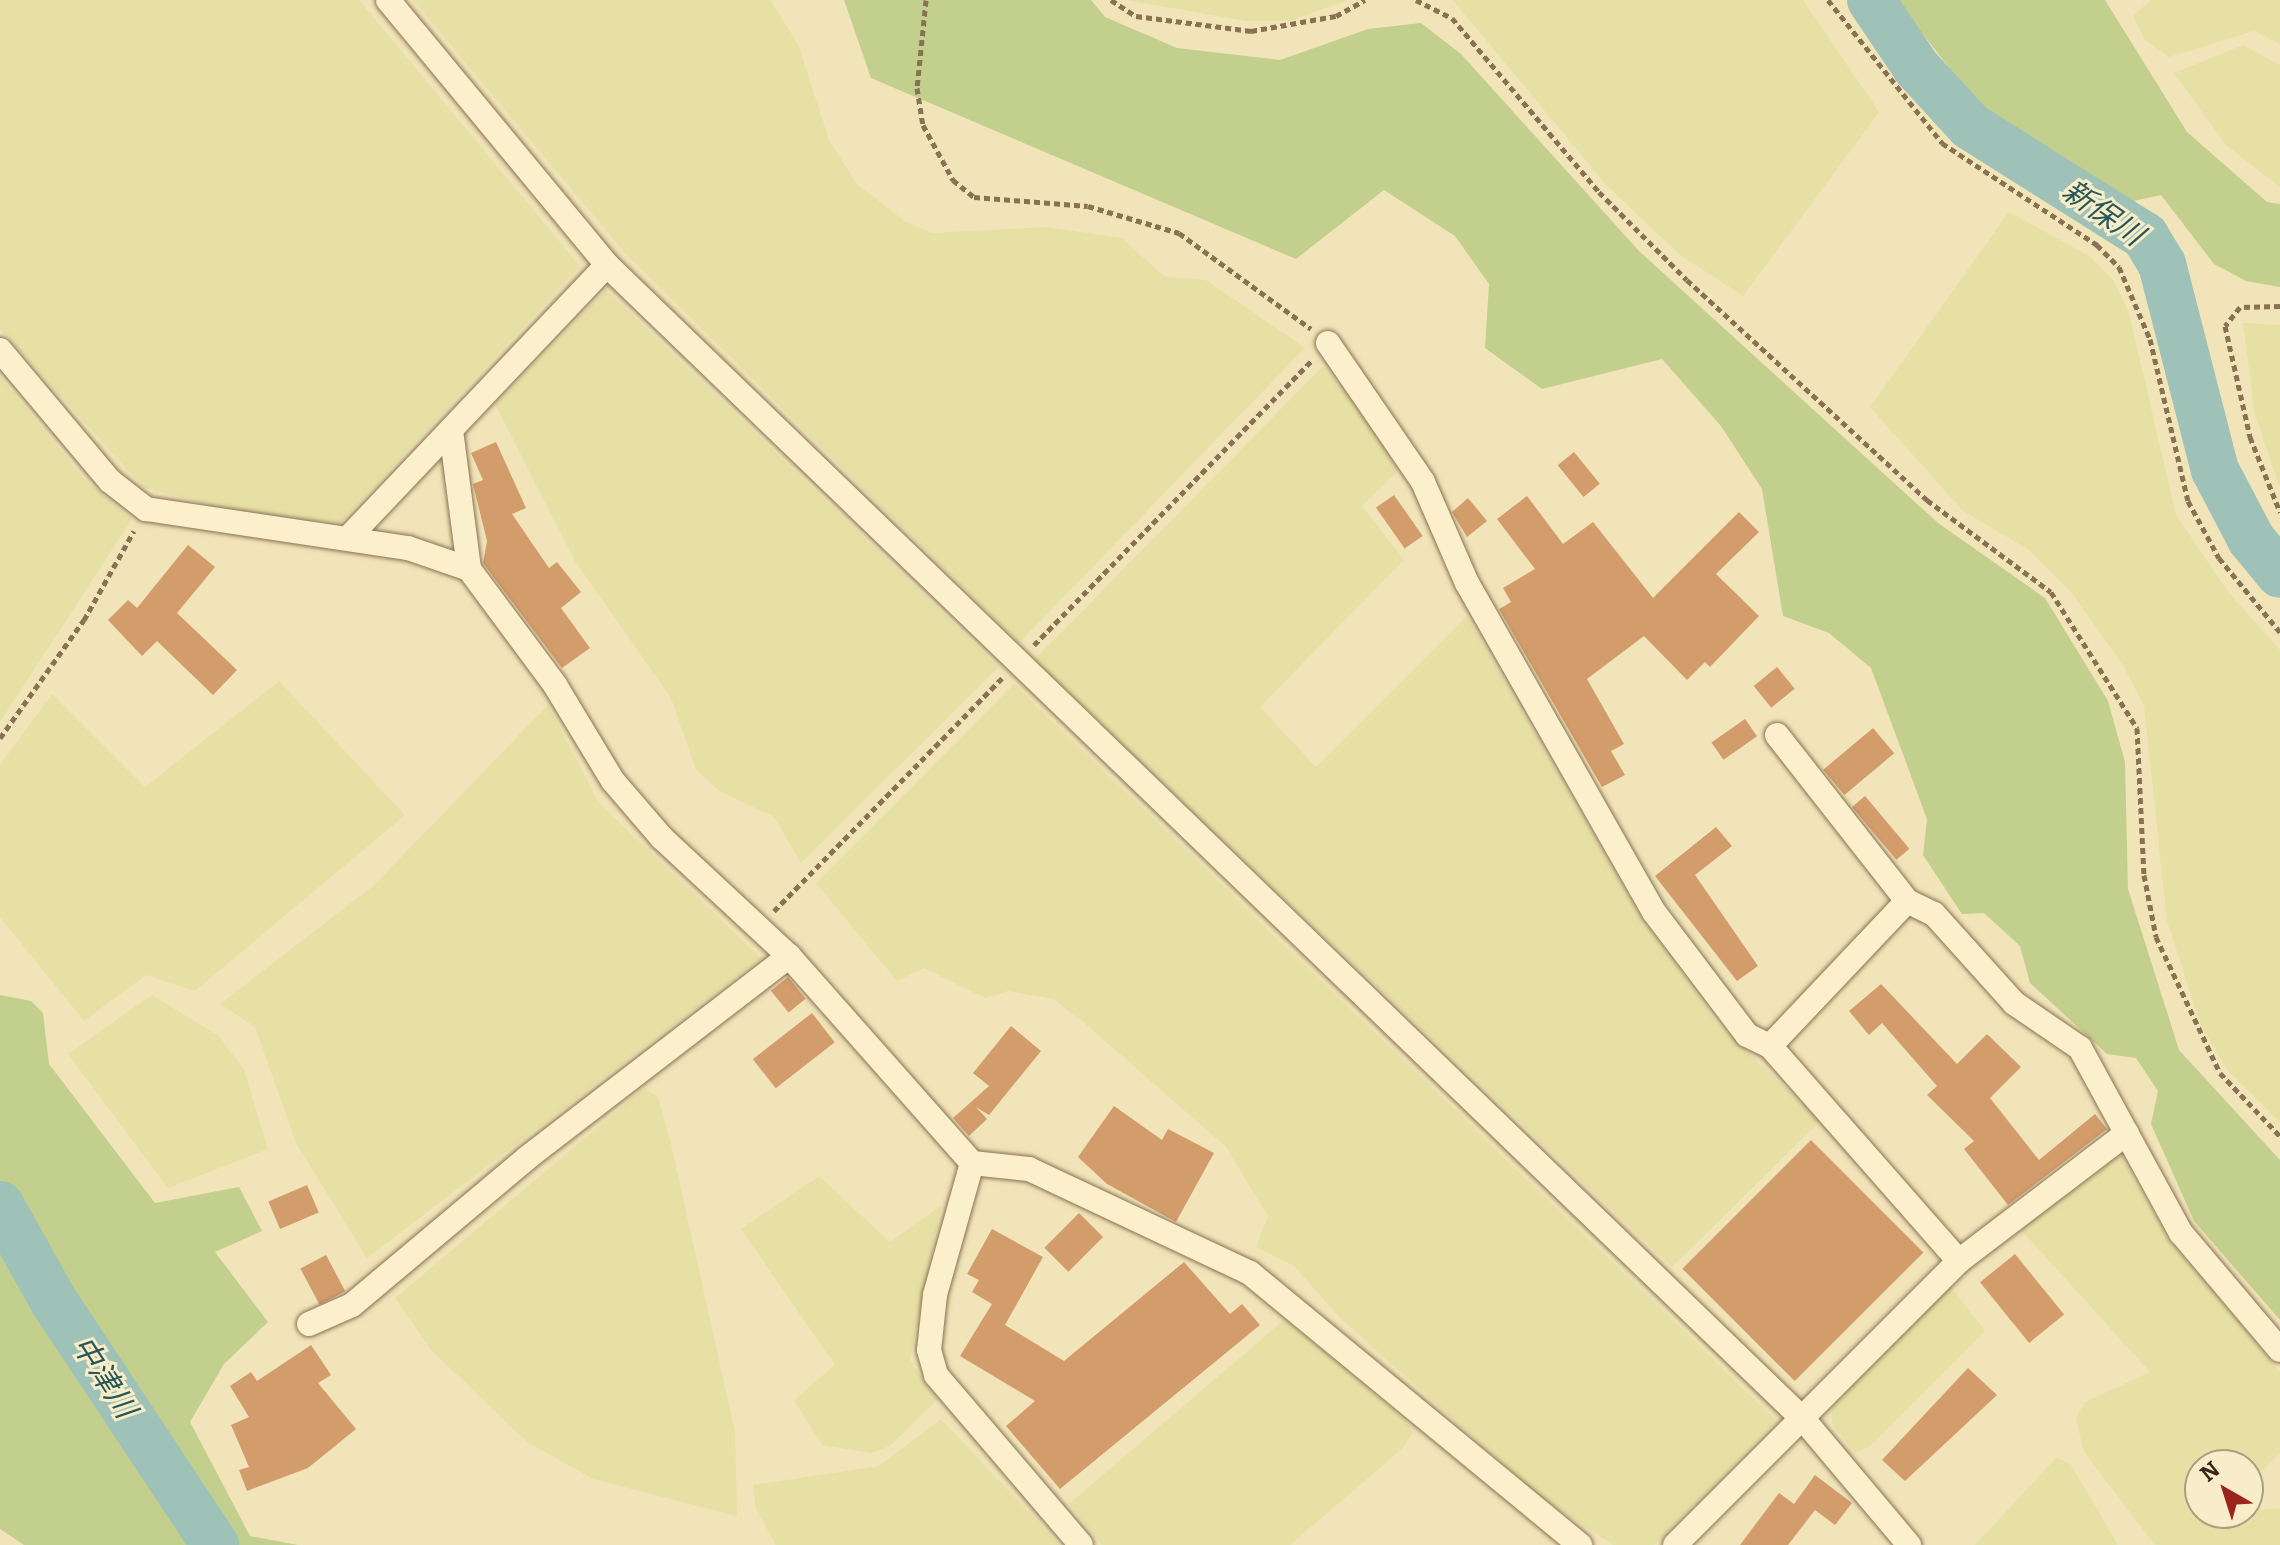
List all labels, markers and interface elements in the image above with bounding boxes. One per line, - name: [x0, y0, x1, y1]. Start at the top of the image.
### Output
- water label: 新保川: [2056, 172, 2150, 254]
- water label: 中津川: [64, 1329, 144, 1425]
- north arrow: [2184, 1449, 2264, 1529]
- text: N: [2195, 1456, 2225, 1487]

